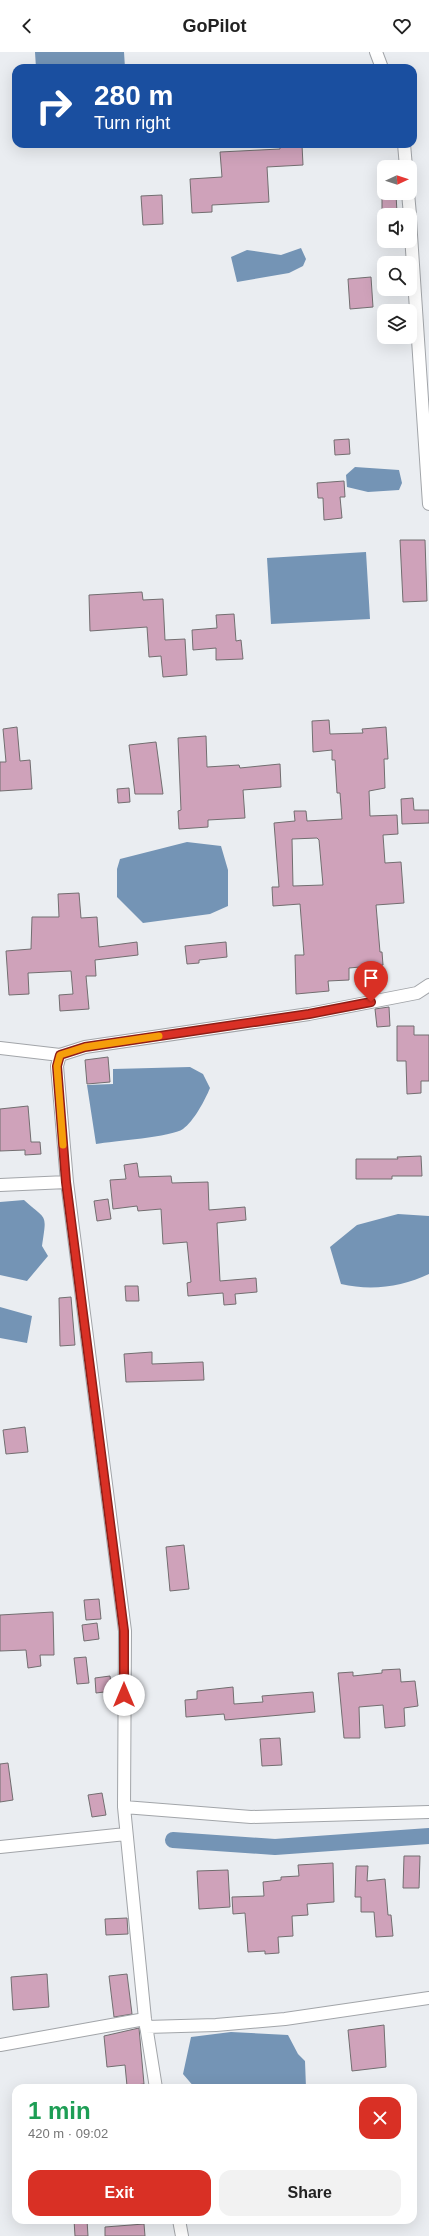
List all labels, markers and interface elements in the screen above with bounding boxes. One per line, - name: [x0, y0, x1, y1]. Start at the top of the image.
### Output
- icon: back: [16, 15, 38, 37]
- icon: heart: [391, 15, 413, 37]
- text: GoPilot: [183, 16, 247, 36]
- icon: right: [28, 80, 80, 132]
- text: 280 m: [94, 80, 173, 111]
- text: Turn right: [94, 113, 170, 133]
- north arrow: [377, 160, 417, 200]
- map controls: [377, 160, 417, 344]
- button: sound: [377, 208, 417, 248]
- button: search: [377, 256, 417, 296]
- button: layers: [377, 304, 417, 344]
- pin: [354, 961, 388, 1002]
- icon: arrive: [360, 967, 382, 989]
- position arrow: [103, 1674, 145, 1716]
- text: 1 min: [28, 2097, 91, 2124]
- button: close: [359, 2097, 401, 2139]
- text: 420 m · 09:02: [28, 2126, 108, 2141]
- button: Exit: [28, 2170, 211, 2216]
- button: Share: [219, 2170, 401, 2216]

